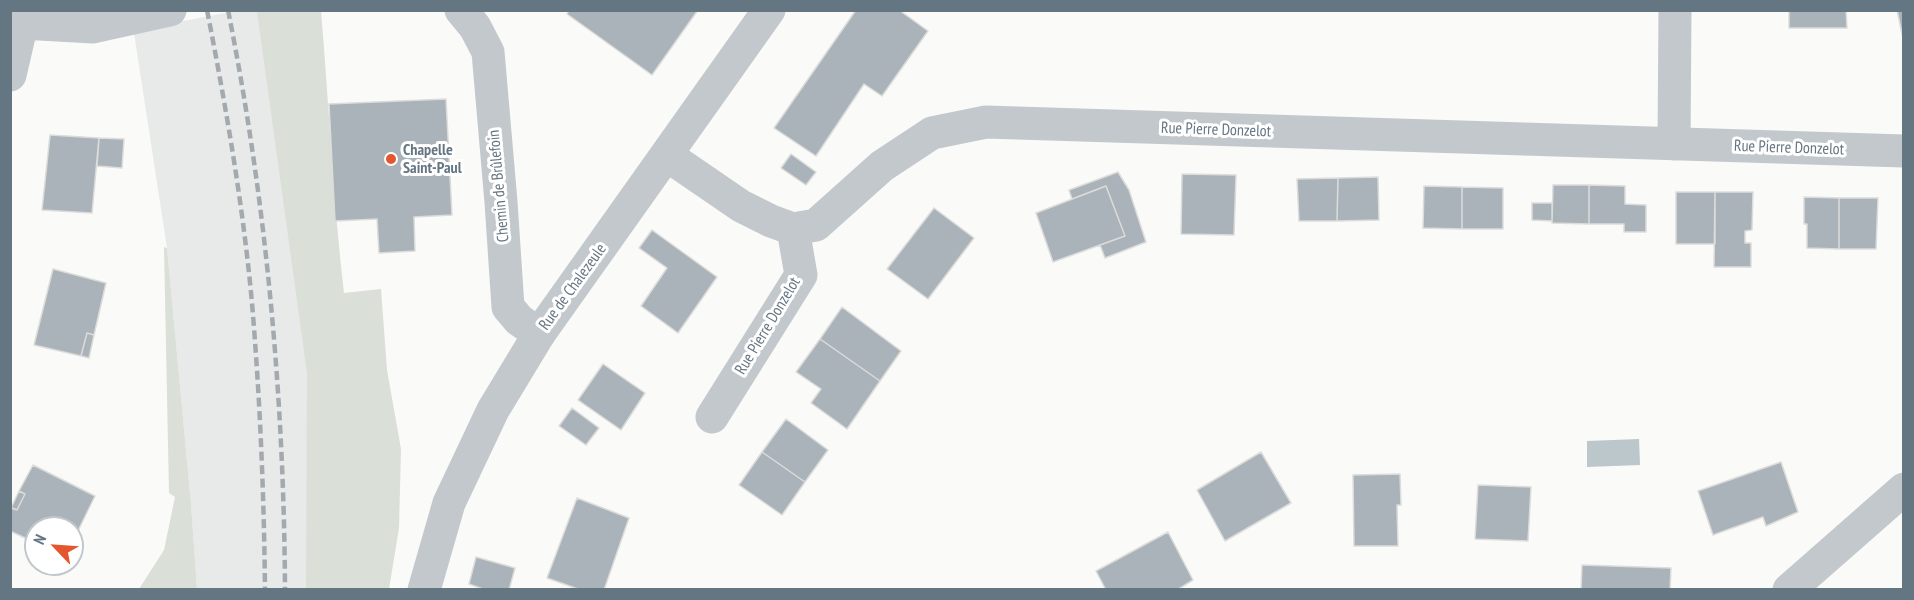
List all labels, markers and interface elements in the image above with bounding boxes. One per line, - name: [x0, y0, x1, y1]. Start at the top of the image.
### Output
- street label: Rue Pierre Donzelot: [1161, 118, 1271, 142]
- street label: Chemin de Brûlefoin: [485, 129, 513, 243]
- street label: Rue Pierre Donzelot: [1734, 136, 1844, 160]
- place label: Chapelle Saint-Paul: [403, 140, 462, 178]
- marker: Chapelle Saint-Paul: [384, 152, 398, 166]
- street label: Rue de Chalezeule: [535, 240, 611, 334]
- street label: Rue Pierre Donzelot: [731, 274, 805, 378]
- north arrow: [24, 516, 84, 576]
- text: N: [29, 531, 50, 547]

